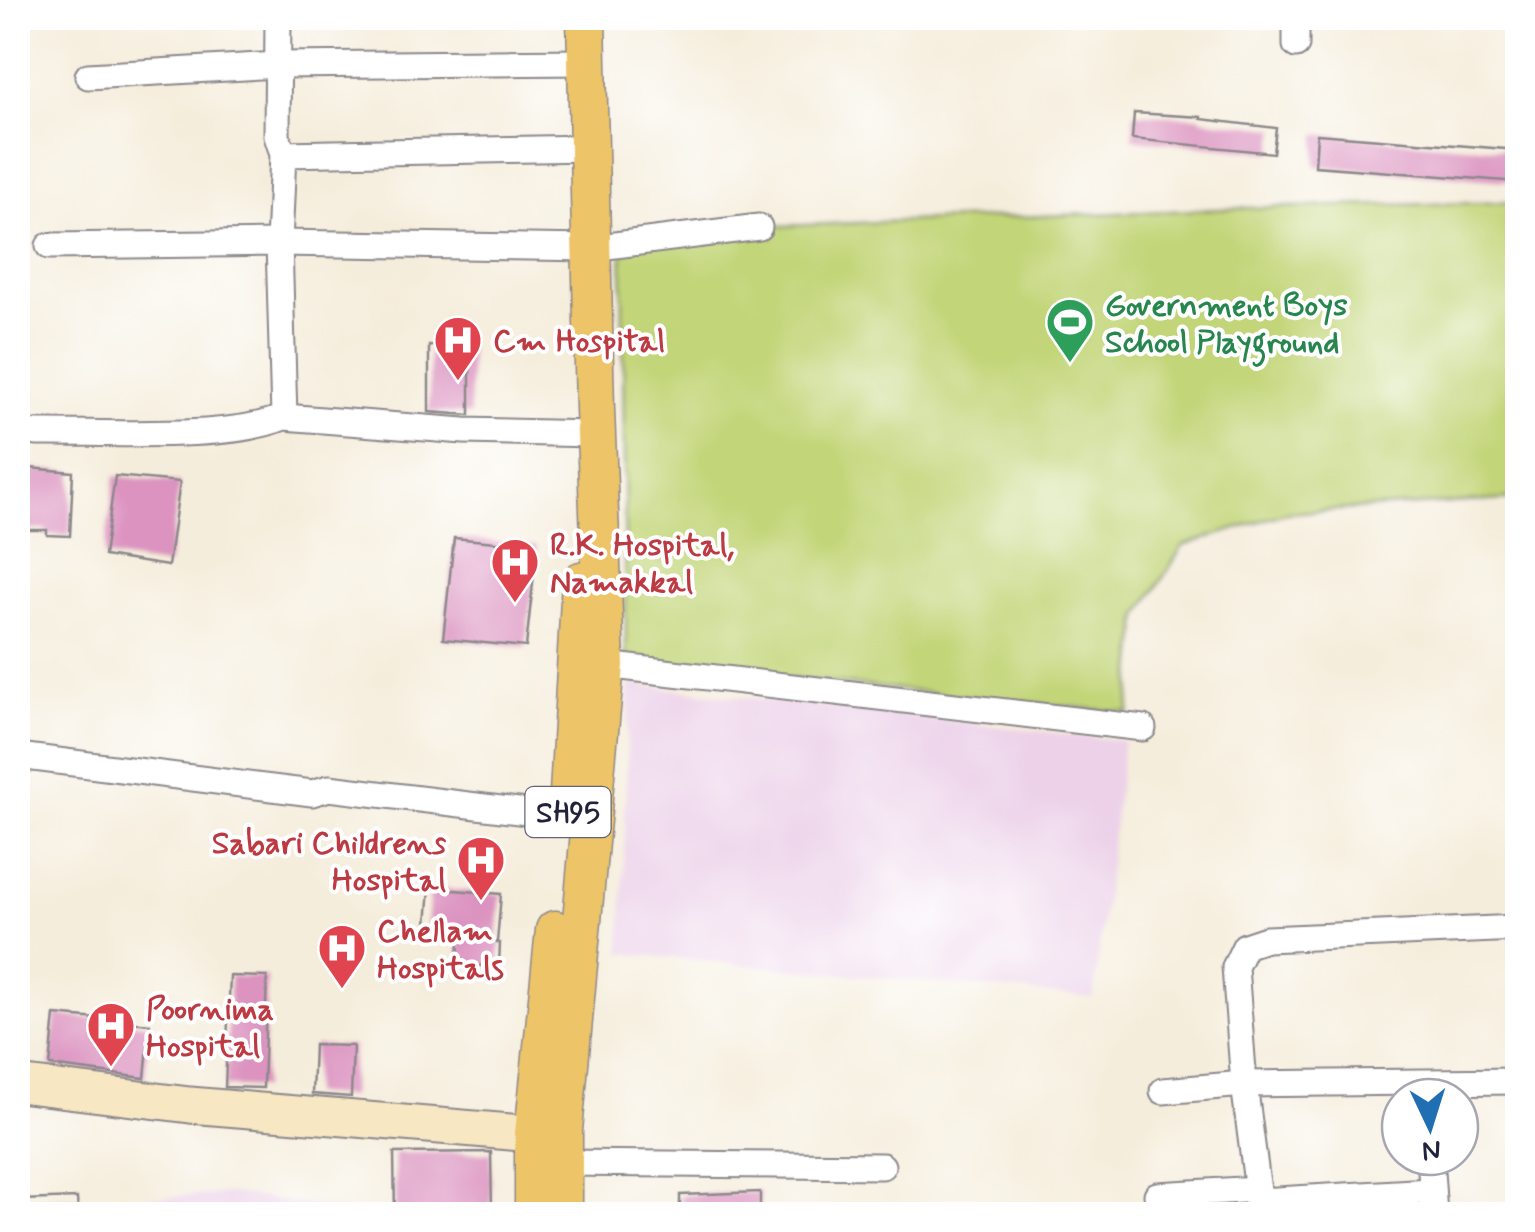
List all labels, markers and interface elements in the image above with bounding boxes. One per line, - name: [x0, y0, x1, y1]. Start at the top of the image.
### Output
- place label: Government Boys School Playground: [1105, 285, 1348, 368]
- sports icon: Government Boys School Playground: [1044, 296, 1096, 364]
- hospital icon: Cm Hospital: [432, 314, 484, 382]
- place label: Cm Hospital: [493, 321, 665, 363]
- place label: R.K. Hospital, Namakkal: [550, 525, 734, 604]
- hospital icon: R.K. Hospital, Namakkal: [489, 536, 541, 604]
- road number: SH95: [526, 787, 610, 837]
- place label: Sabari Childrens Hospital: [212, 823, 447, 902]
- hospital icon: Sabari Childrens Hospital: [455, 834, 507, 902]
- place label: Chellam Hospitals: [377, 911, 504, 990]
- hospital icon: Chellam Hospitals: [316, 922, 368, 990]
- place label: Poornima Hospital: [146, 989, 274, 1068]
- hospital icon: Poornima Hospital: [85, 1000, 137, 1068]
- north arrow: [1380, 1077, 1480, 1177]
- text: N: [1421, 1130, 1442, 1169]

